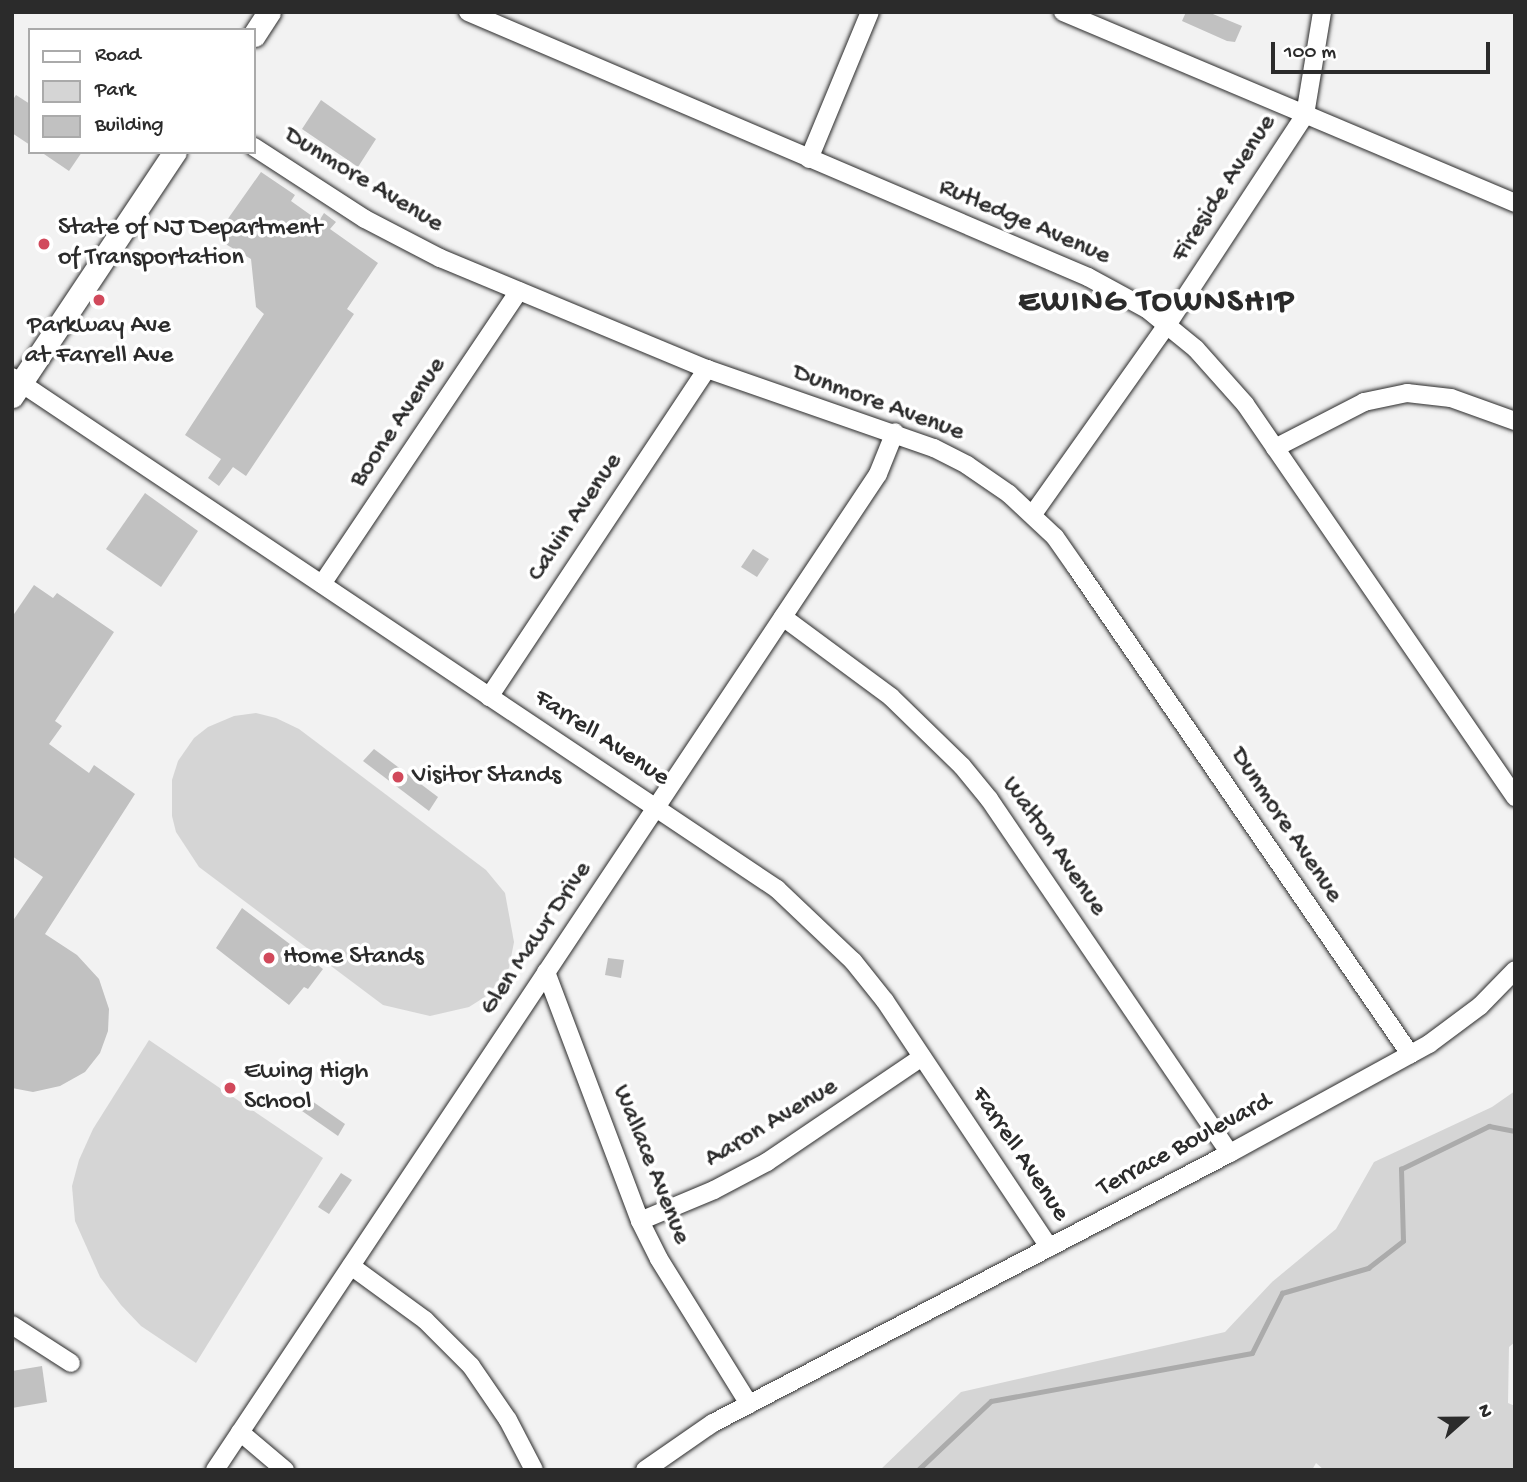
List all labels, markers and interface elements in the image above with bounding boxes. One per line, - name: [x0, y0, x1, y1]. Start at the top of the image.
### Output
- legend: [28, 28, 256, 154]
- scale bar: [1275, 28, 1494, 72]
- text: 100 m: [1284, 41, 1336, 66]
- text: Road: [95, 44, 141, 69]
- text: Park: [95, 79, 135, 104]
- street label: Fireside Avenue: [1166, 109, 1284, 269]
- text: Building: [95, 114, 164, 139]
- street label: Dunmore Avenue: [278, 121, 448, 241]
- street label: Rutledge Avenue: [934, 173, 1114, 273]
- place label: State of NJ Department of Transportation: [58, 213, 322, 274]
- marker: State of NJ Department of Transportation: [36, 236, 52, 252]
- district label: EWING TOWNSHIP: [1020, 284, 1294, 324]
- marker: Parkway Ave at Farrell Ave: [91, 292, 107, 308]
- place label: Parkway Ave at Farrell Ave: [25, 311, 173, 372]
- street label: Boone Avenue: [344, 352, 454, 494]
- street label: Dunmore Avenue: [788, 358, 968, 450]
- street label: Calvin Avenue: [522, 448, 630, 588]
- street label: Farrell Avenue: [527, 684, 675, 794]
- street label: Dunmore Avenue: [1222, 742, 1348, 910]
- place label: Visitor Stands: [412, 761, 561, 793]
- marker: Visitor Stands: [390, 769, 406, 785]
- street label: Walton Avenue: [993, 771, 1113, 923]
- street label: Glen Mawr Drive: [474, 856, 600, 1022]
- place label: Home Stands: [283, 942, 424, 974]
- marker: Home Stands: [261, 950, 277, 966]
- place label: Ewing High School: [244, 1057, 369, 1118]
- street label: Aaron Avenue: [700, 1072, 844, 1176]
- marker: Ewing High School: [222, 1080, 238, 1096]
- street label: Wallace Avenue: [604, 1081, 696, 1249]
- street label: Farrell Avenue: [963, 1082, 1075, 1228]
- street label: Terrace Boulevard: [1092, 1087, 1278, 1205]
- north arrow: [1429, 1384, 1499, 1454]
- text: N: [1471, 1401, 1497, 1421]

